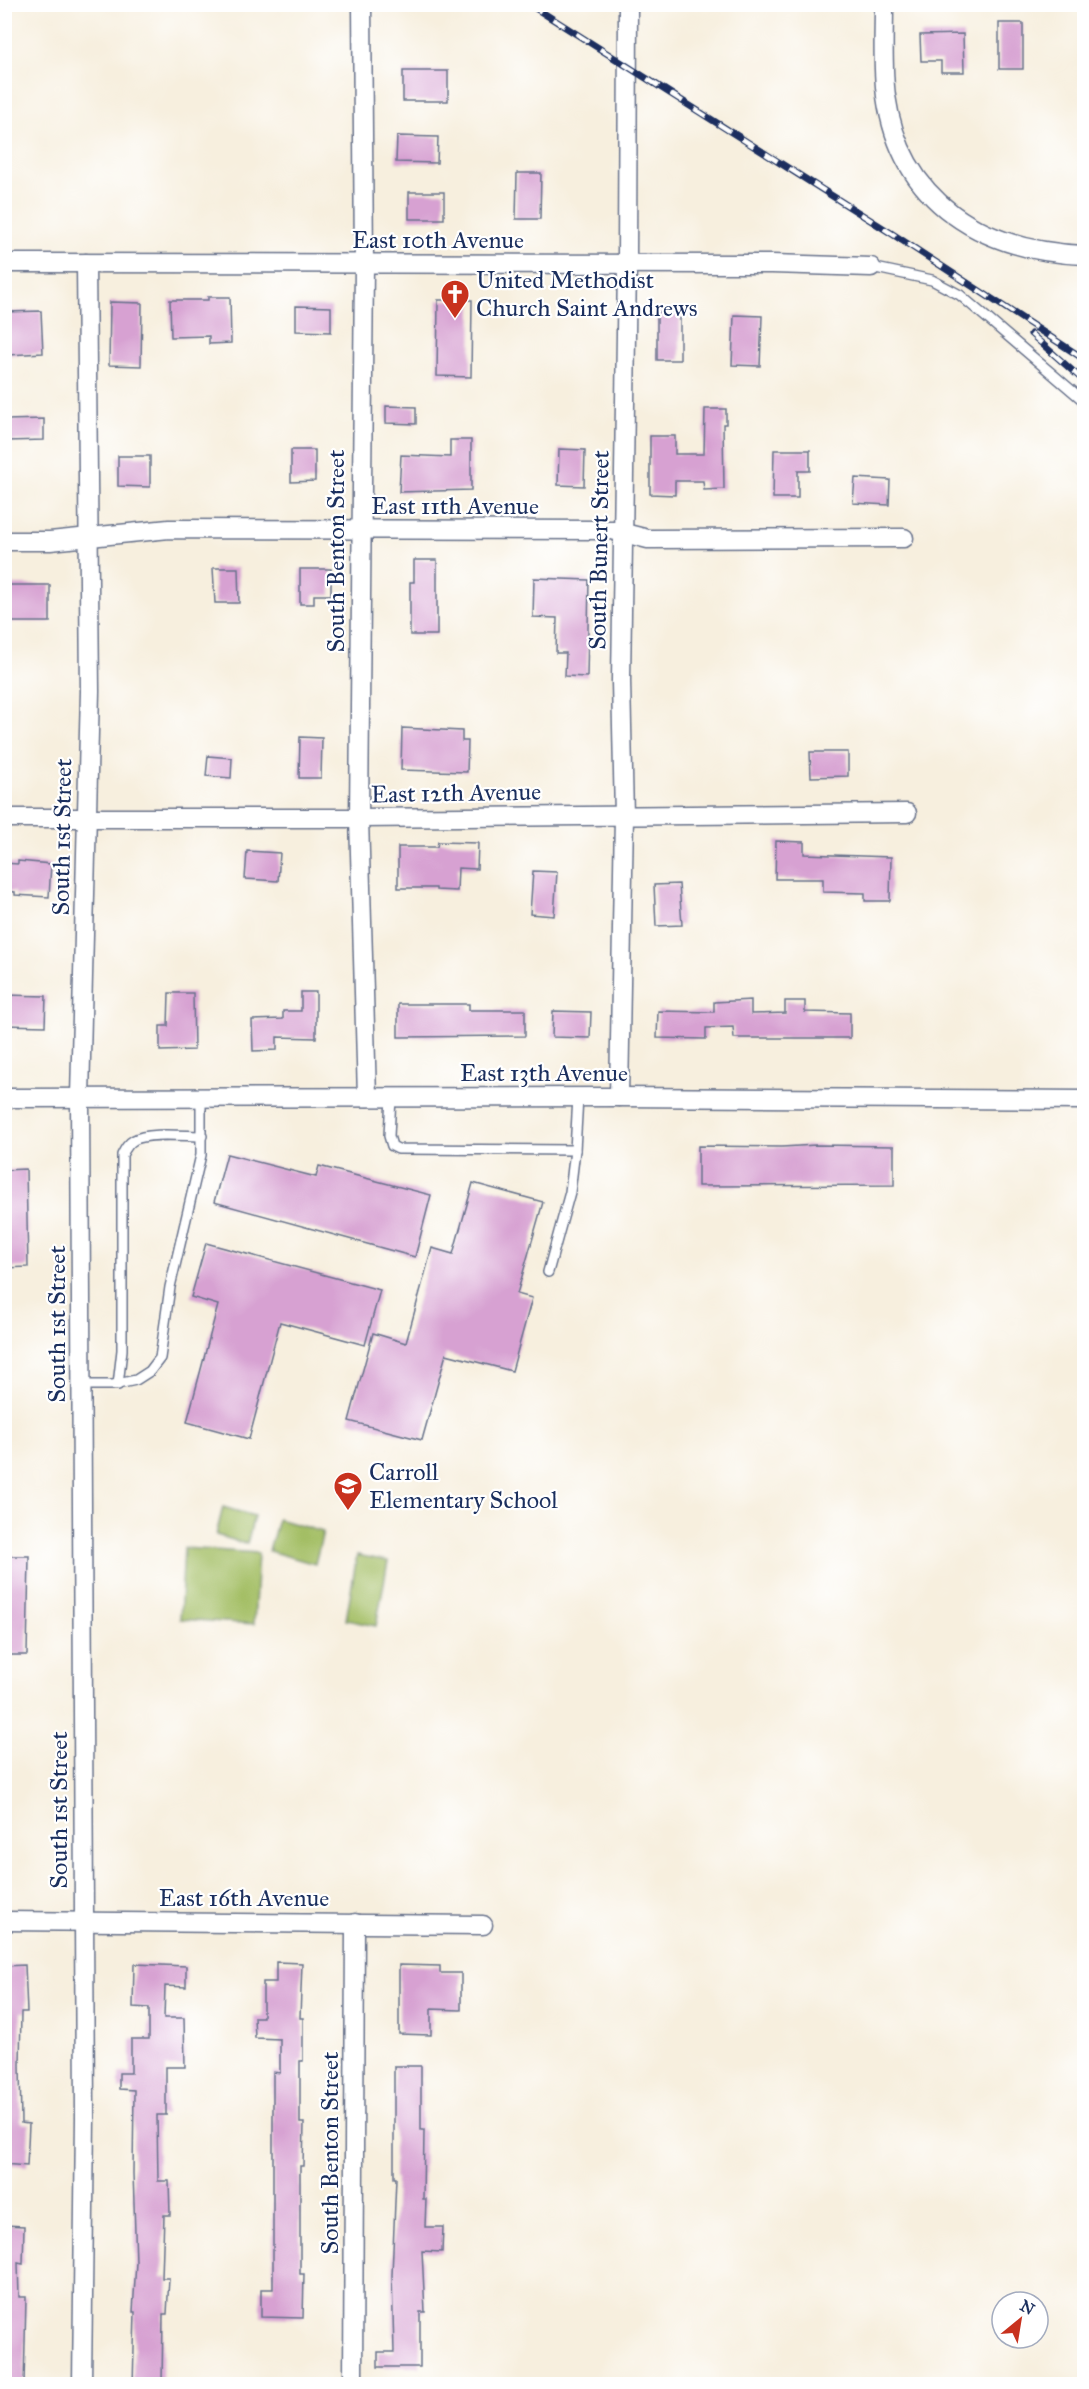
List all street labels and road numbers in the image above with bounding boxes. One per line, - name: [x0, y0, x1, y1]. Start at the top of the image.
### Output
- street label: East 10th Avenue: [352, 225, 524, 255]
- street label: South Benton Street: [321, 449, 351, 653]
- street label: South Bunert Street: [582, 449, 616, 650]
- street label: East 11th Avenue: [371, 491, 539, 521]
- street label: South 1st Street: [46, 758, 78, 916]
- street label: East 12th Avenue: [371, 777, 541, 809]
- street label: East 13th Avenue: [460, 1058, 628, 1088]
- street label: South 1st Street: [42, 1245, 72, 1403]
- street label: South 1st Street: [44, 1731, 74, 1889]
- street label: East 16th Avenue: [159, 1883, 329, 1913]
- street label: South Benton Street: [315, 2051, 345, 2255]

